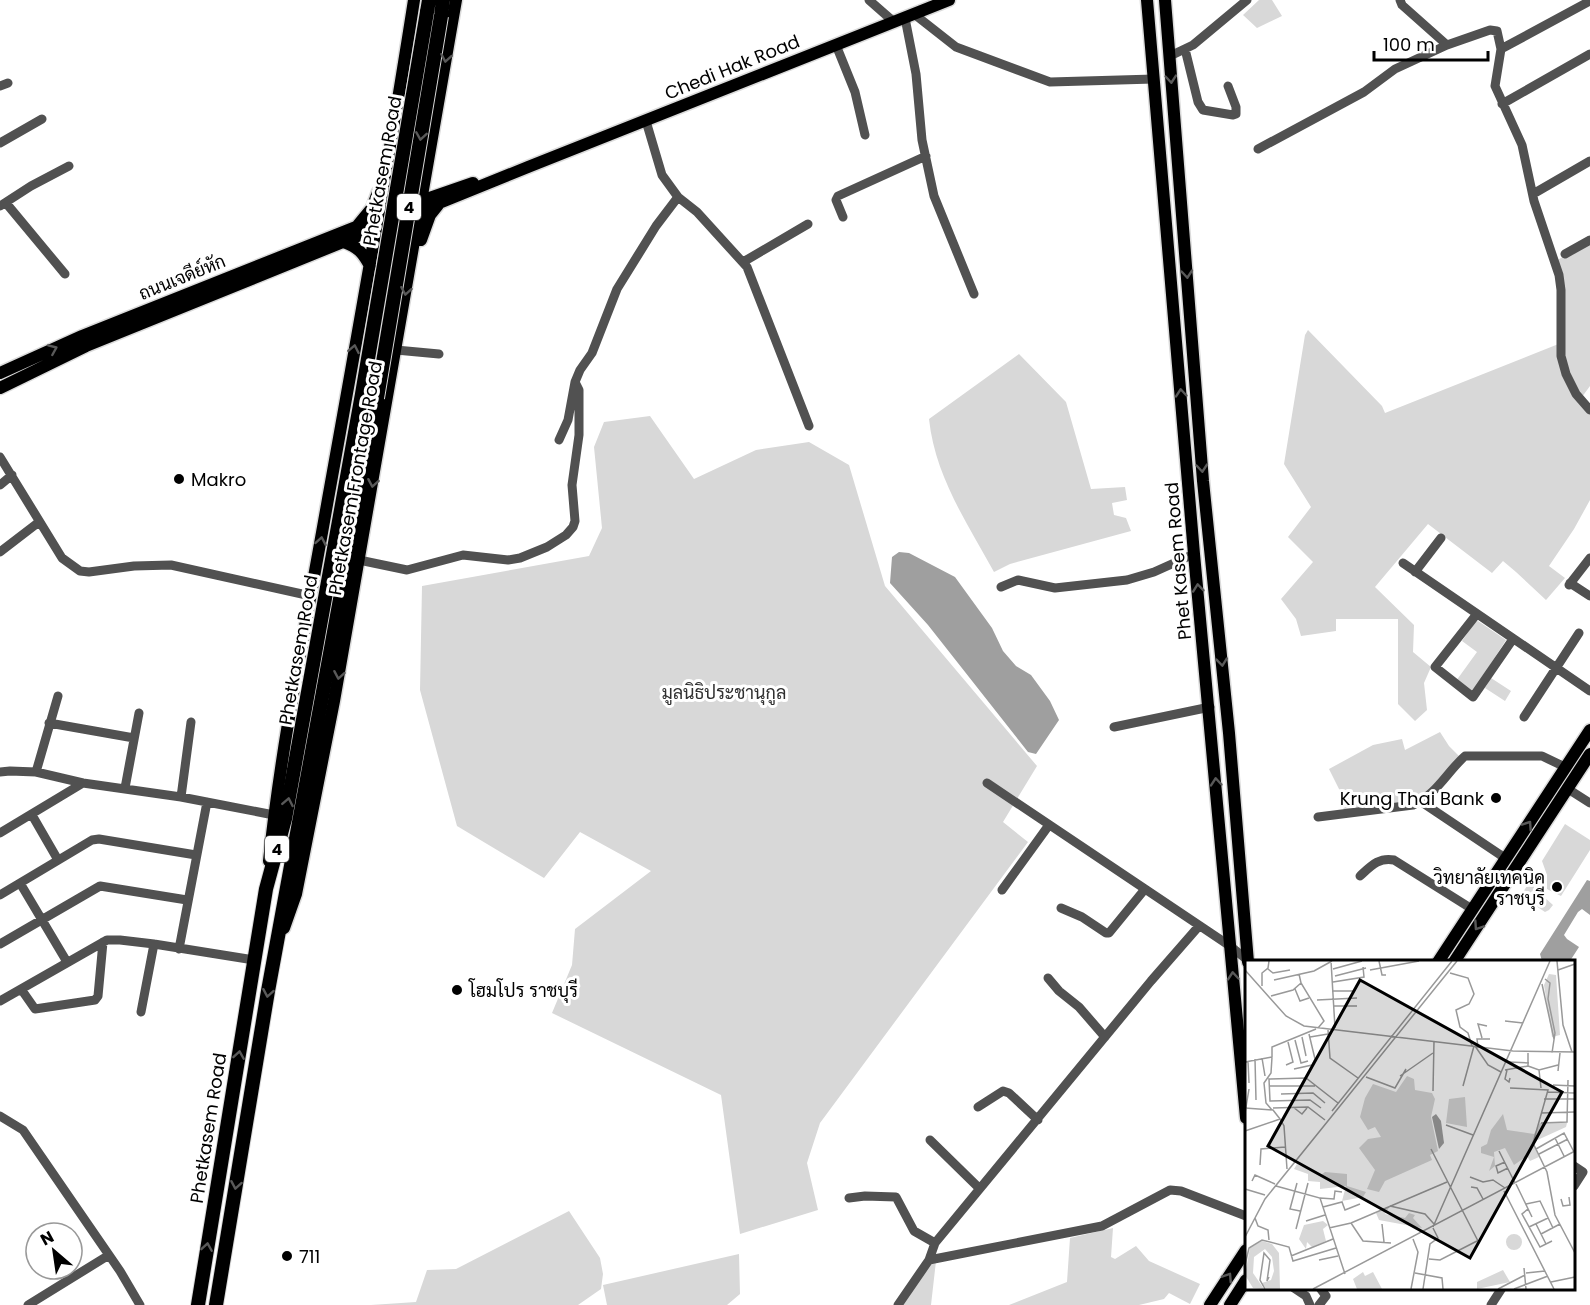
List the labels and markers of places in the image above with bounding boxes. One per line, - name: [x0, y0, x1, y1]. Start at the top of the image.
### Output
- place label: Makro: [191, 467, 246, 492]
- marker: Makro: [172, 472, 186, 486]
- place label: Krung Thai Bank: [1340, 786, 1485, 811]
- marker: Krung Thai Bank: [1489, 791, 1503, 805]
- place label: วิทยาลัยเทคนิค ราชบุรี: [1433, 865, 1545, 911]
- marker: วิทยาลัยเทคนิค ราชบุรี: [1550, 880, 1564, 894]
- place label: โฮมโปร ราชบุรี: [468, 978, 578, 1003]
- marker: โฮมโปร ราชบุรี: [450, 983, 464, 997]
- place label: 711: [299, 1244, 320, 1269]
- marker: 711: [280, 1249, 294, 1263]

